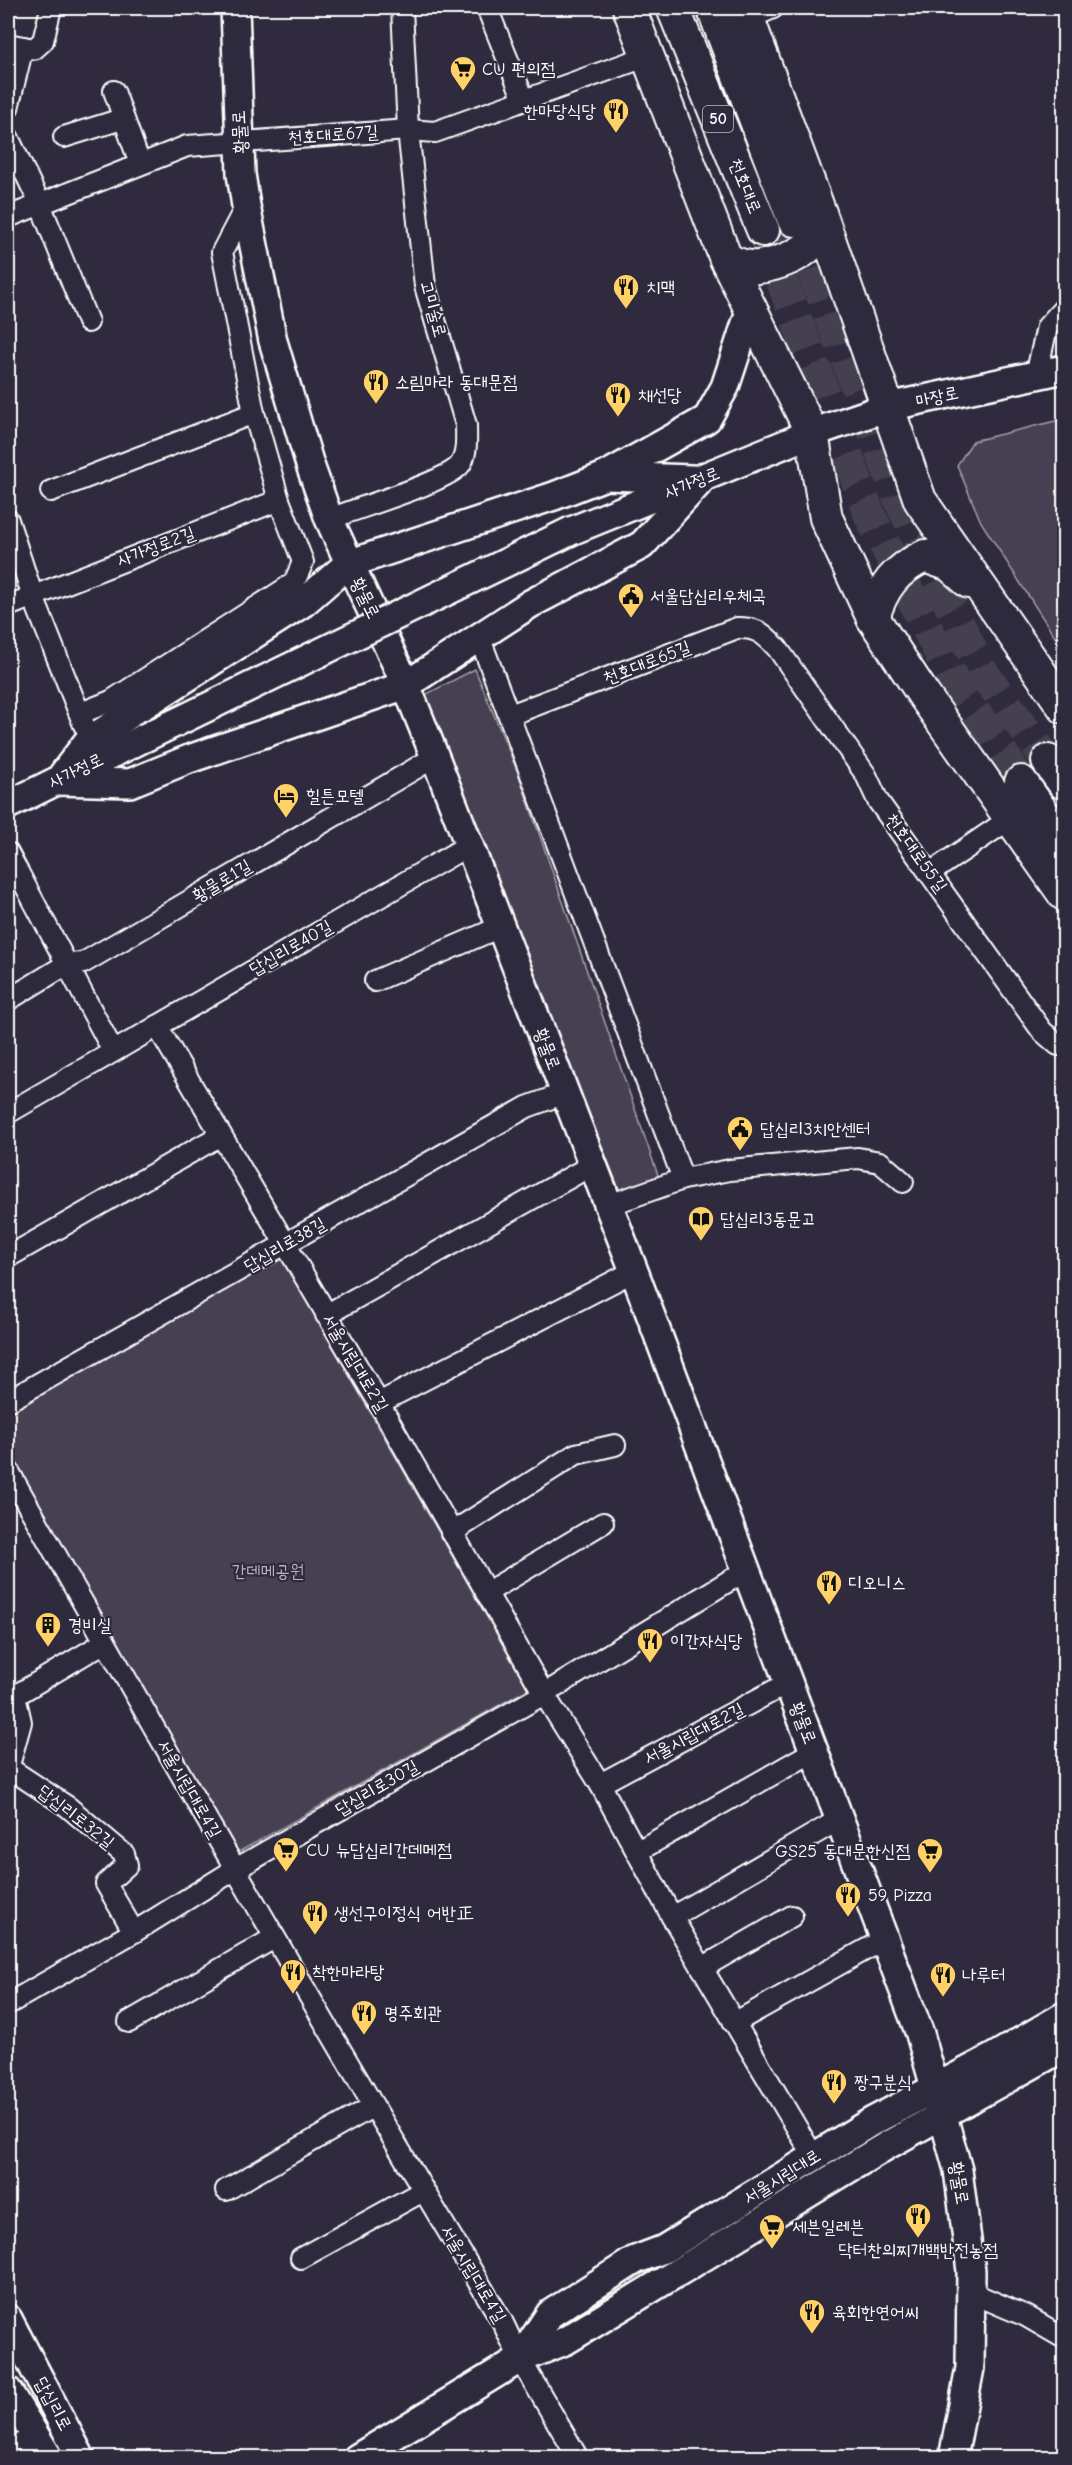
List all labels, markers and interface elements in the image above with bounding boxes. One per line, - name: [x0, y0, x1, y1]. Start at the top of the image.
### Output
- supermarket icon: CU 편의점: [448, 54, 478, 92]
- place label: CU 편의점: [482, 59, 555, 80]
- restaurant icon: 한마당식당: [601, 96, 631, 134]
- place label: 한마당식당: [524, 101, 597, 122]
- road number: 50: [703, 106, 733, 132]
- street label: 황물로: [228, 110, 252, 154]
- street label: 천호대로67길: [287, 121, 379, 149]
- street label: 천호대로: [724, 155, 766, 217]
- restaurant icon: 치맥: [611, 272, 641, 310]
- place label: 치맥: [646, 277, 675, 298]
- street label: 고미술로: [415, 278, 451, 340]
- restaurant icon: 소림마라 동대문점: [361, 367, 391, 405]
- place label: 소림마라 동대문점: [395, 372, 517, 393]
- restaurant icon: 채선당: [603, 380, 633, 418]
- street label: 마장로: [914, 382, 960, 412]
- place label: 채선당: [638, 385, 682, 406]
- street label: 사가정로: [661, 462, 723, 504]
- street label: 사가정로2길: [114, 522, 198, 571]
- street label: 황물로: [346, 574, 384, 622]
- public building icon: 서울답십리우체국: [616, 581, 646, 619]
- place label: 서울답십리우체국: [650, 586, 766, 607]
- street label: 천호대로65길: [600, 637, 694, 689]
- street label: 사가정로: [45, 749, 107, 793]
- hotel icon: 힐튼모텔: [271, 781, 301, 819]
- place label: 힐튼모텔: [306, 786, 364, 807]
- street label: 천호대로55길: [880, 810, 952, 897]
- street label: 황물로1길: [189, 855, 256, 907]
- street label: 답십리로40길: [246, 916, 337, 980]
- street label: 황물로: [529, 1025, 565, 1073]
- public building icon: 답십리3치안센터: [725, 1114, 755, 1152]
- place label: 답십리3치안센터: [760, 1119, 871, 1140]
- library icon: 답십리3동문고: [686, 1204, 716, 1242]
- place label: 답십리3동문고: [720, 1209, 816, 1230]
- street label: 답십리로38길: [240, 1213, 330, 1277]
- street label: 서울시립대로2길: [317, 1310, 393, 1416]
- park label: 간데메공원: [232, 1561, 304, 1582]
- restaurant icon: 디오니스: [814, 1568, 844, 1606]
- place label: 디오니스: [848, 1573, 906, 1594]
- building icon: 경비실: [33, 1610, 63, 1648]
- place label: 경비실: [68, 1615, 112, 1636]
- restaurant icon: 이간자식당: [635, 1626, 665, 1664]
- place label: 이간자식당: [670, 1631, 743, 1652]
- street label: 서울시립대로2길: [640, 1698, 748, 1769]
- street label: 황물로: [785, 1699, 821, 1747]
- street label: 서울시립대로4길: [152, 1736, 226, 1842]
- street label: 답십리로30길: [332, 1756, 423, 1820]
- street label: 답십리로32길: [34, 1781, 119, 1854]
- supermarket icon: CU 뉴답십리간데메점: [271, 1835, 301, 1873]
- supermarket icon: GS25 동대문한신점: [915, 1836, 945, 1874]
- place label: CU 뉴답십리간데메점: [306, 1840, 452, 1861]
- place label: GS25 동대문한신점: [775, 1841, 911, 1862]
- restaurant icon: 59 Pizza: [833, 1880, 863, 1918]
- place label: 59 Pizza: [868, 1885, 932, 1906]
- restaurant icon: 생선구이정식 어반正: [300, 1898, 330, 1936]
- place label: 생선구이정식 어반正: [334, 1903, 474, 1924]
- restaurant icon: 착한마라탕: [278, 1957, 308, 1995]
- restaurant icon: 나루터: [928, 1960, 958, 1998]
- place label: 착한마라탕: [312, 1962, 385, 1983]
- place label: 나루터: [962, 1965, 1005, 1986]
- restaurant icon: 명주회관: [349, 1998, 379, 2036]
- place label: 명주회관: [384, 2003, 442, 2024]
- restaurant icon: 짱구분식: [819, 2067, 849, 2105]
- place label: 짱구분식: [854, 2072, 912, 2093]
- street label: 서울시립대로: [740, 2145, 824, 2209]
- street label: 황물로: [945, 2160, 973, 2206]
- restaurant icon: 닥터찬의찌개백반전농점: [903, 2201, 933, 2239]
- supermarket icon: 세븐일레븐: [757, 2212, 787, 2250]
- place label: 세븐일레븐: [792, 2217, 864, 2238]
- street label: 서울시립대로4길: [436, 2221, 511, 2327]
- place label: 닥터찬의찌개백반전농점: [838, 2240, 998, 2261]
- restaurant icon: 육회한연어씨: [797, 2297, 827, 2335]
- place label: 육회한연어씨: [832, 2302, 919, 2323]
- street label: 답십리로: [30, 2373, 76, 2435]

